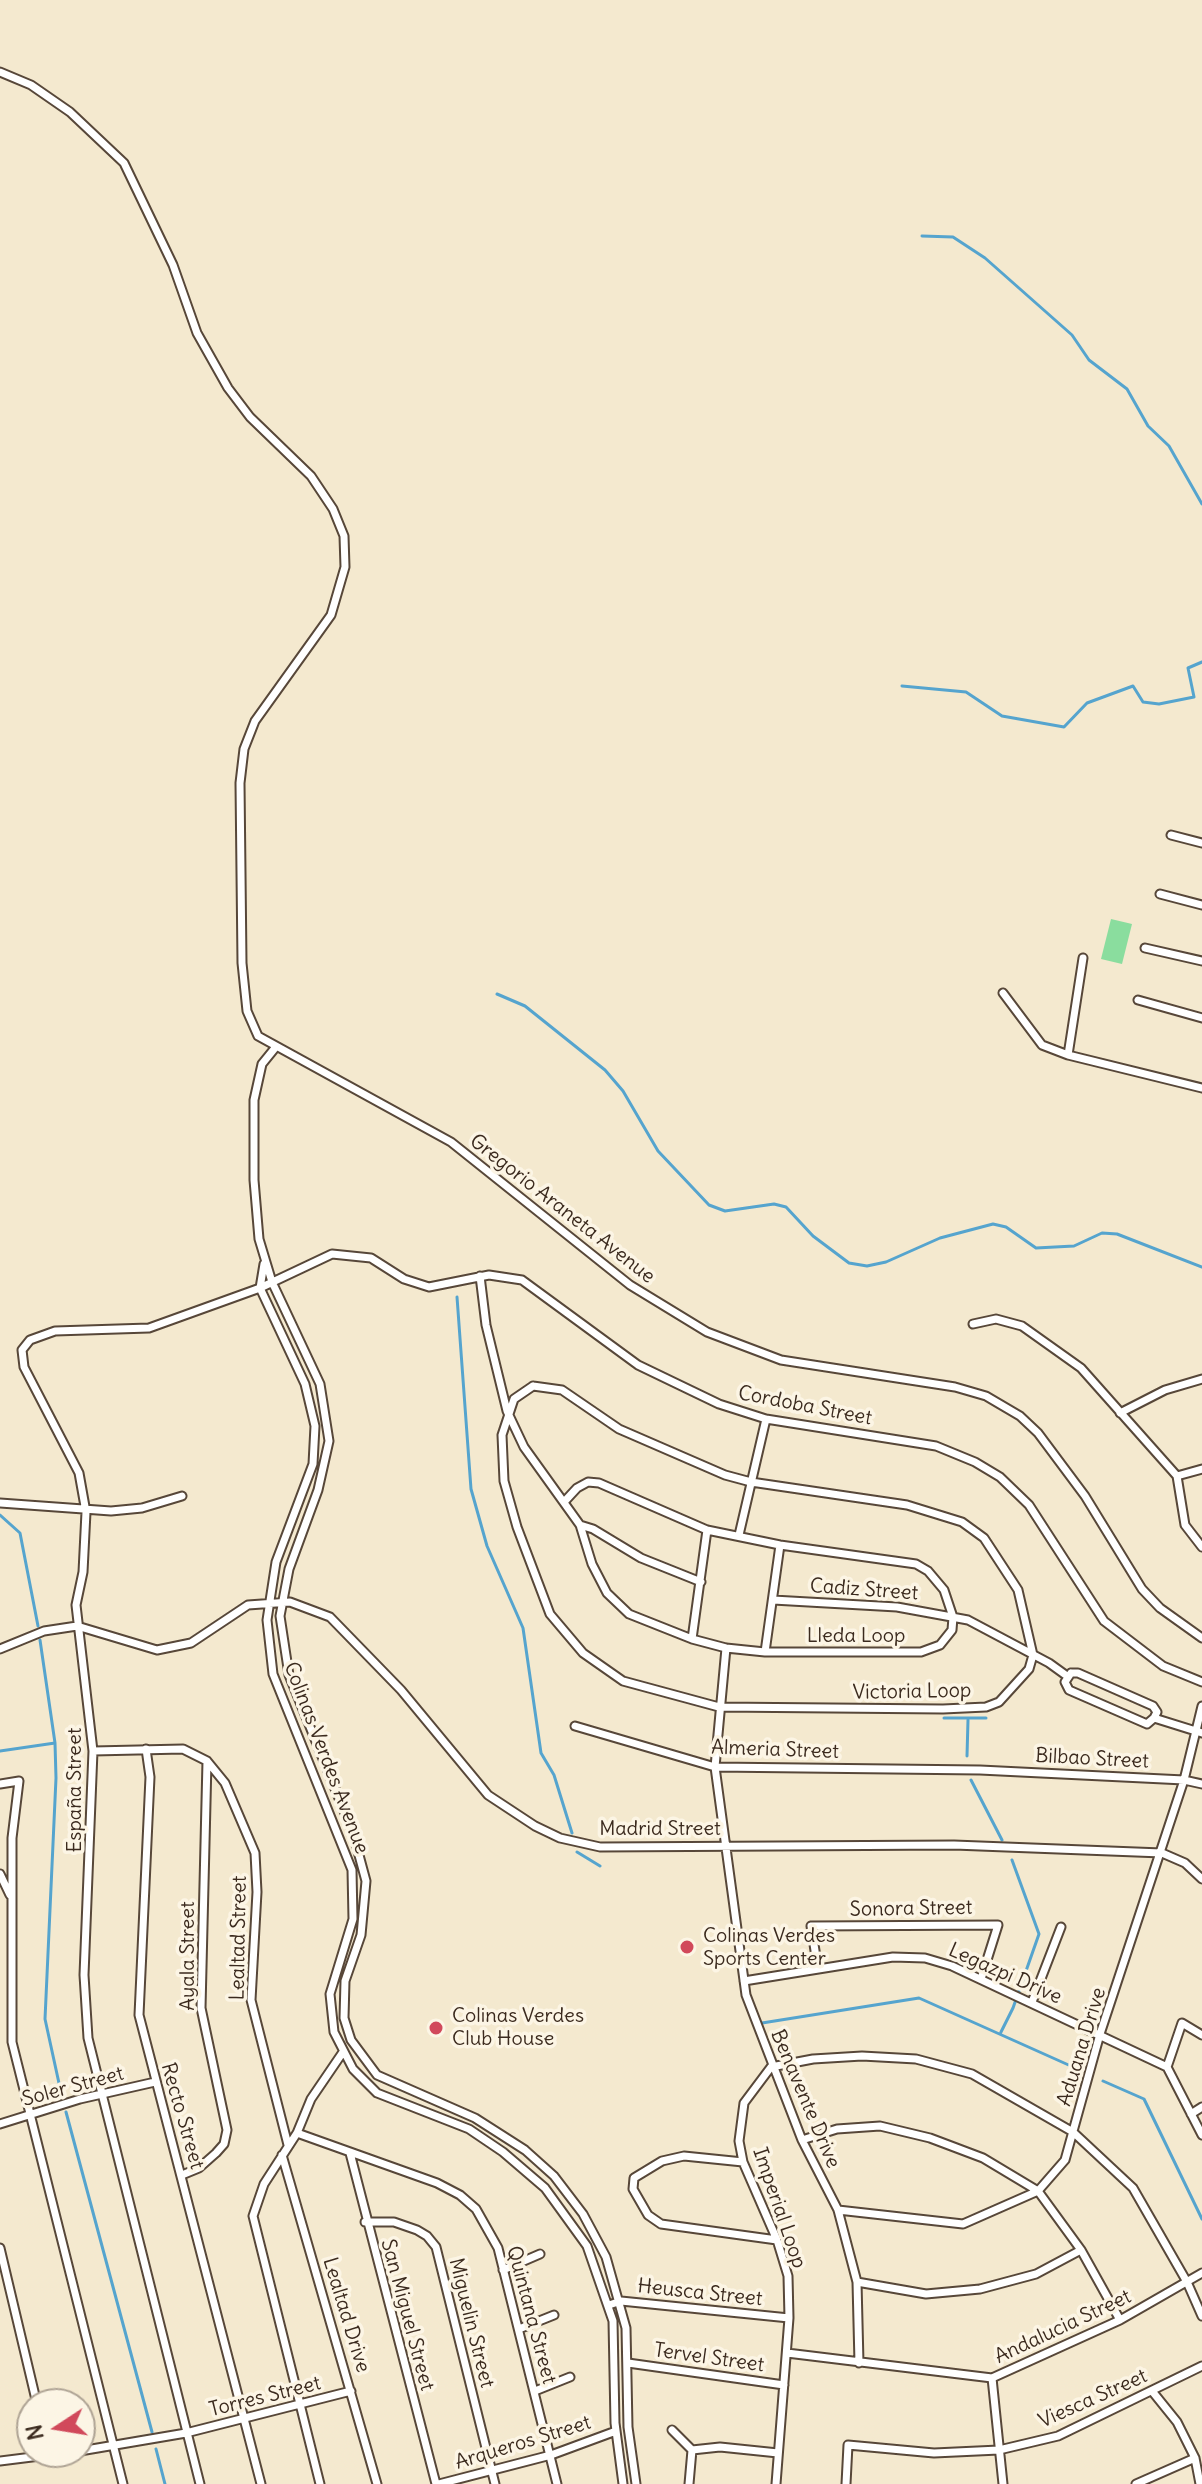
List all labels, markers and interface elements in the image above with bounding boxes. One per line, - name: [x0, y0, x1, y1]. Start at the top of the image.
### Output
- street label: Gregorio Araneta Avenue: [465, 1129, 659, 1289]
- street label: Cordoba Street: [736, 1381, 874, 1431]
- street label: Cadiz Street: [809, 1574, 919, 1606]
- street label: Lleda Loop: [807, 1624, 905, 1648]
- street label: Colinas Verdes Avenue: [278, 1659, 374, 1857]
- street label: Victoria Loop: [853, 1679, 971, 1705]
- street label: España Street: [63, 1728, 87, 1852]
- street label: Almeria Street: [711, 1736, 839, 1764]
- street label: Bilbao Street: [1035, 1744, 1149, 1774]
- street label: Madrid Street: [599, 1817, 721, 1841]
- street label: Lealtad Street: [226, 1875, 252, 2001]
- street label: Sonora Street: [849, 1896, 973, 1922]
- street label: Ayala Street: [176, 1901, 200, 2011]
- place label: Colinas Verdes Sports Center: [703, 1924, 835, 1971]
- marker: Colinas Verdes Sports Center: [678, 1938, 696, 1956]
- street label: Legazpi Drive: [945, 1938, 1065, 2010]
- street label: Aduana Drive: [1053, 1985, 1111, 2109]
- place label: Colinas Verdes Club House: [452, 2004, 584, 2051]
- marker: Colinas Verdes Club House: [427, 2019, 445, 2037]
- street label: Benavente Drive: [765, 2026, 845, 2172]
- street label: Recto Street: [155, 2060, 209, 2172]
- street label: Soler Street: [20, 2062, 126, 2112]
- street label: Imperial Loop: [747, 2144, 811, 2272]
- street label: San Miguel Street: [375, 2237, 439, 2393]
- street label: Quintana Street: [501, 2243, 561, 2387]
- street label: Lealtad Drive: [317, 2255, 375, 2375]
- street label: Miguelin Street: [443, 2256, 499, 2390]
- street label: Heusca Street: [636, 2275, 764, 2311]
- street label: Andalucia Street: [991, 2285, 1135, 2369]
- street label: Tervel Street: [652, 2338, 766, 2378]
- street label: Viesca Street: [1035, 2364, 1151, 2434]
- street label: Torres Street: [207, 2372, 323, 2422]
- north arrow: [16, 2388, 96, 2468]
- street label: Arqueros Street: [452, 2411, 594, 2475]
- text: N: [19, 2422, 50, 2443]

